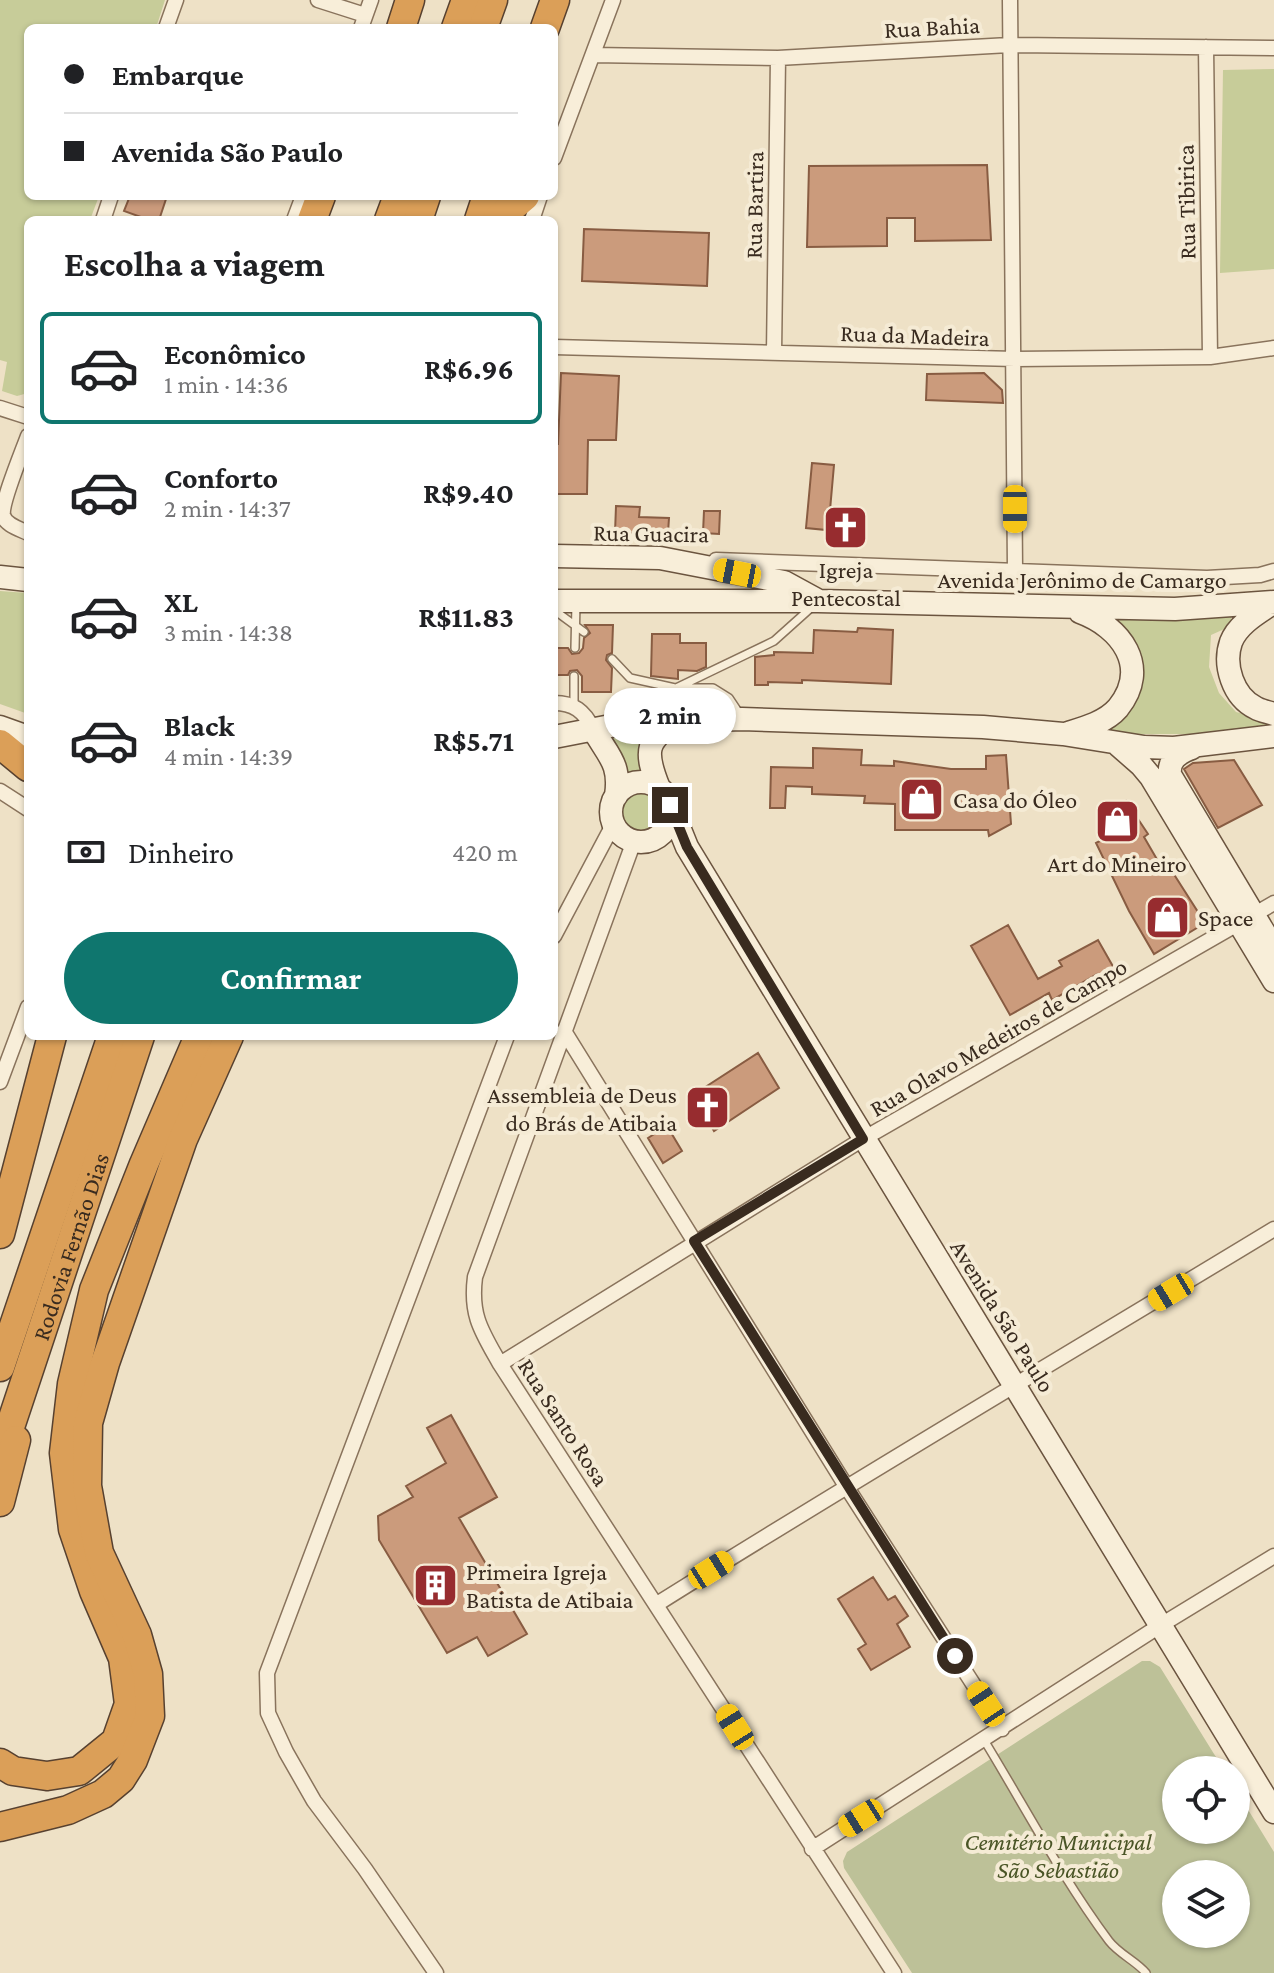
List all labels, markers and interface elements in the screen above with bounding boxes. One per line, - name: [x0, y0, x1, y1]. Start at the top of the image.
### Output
- street label: Rua Bahia: [883, 11, 981, 43]
- text: Embarque: [112, 58, 244, 91]
- text: Avenida São Paulo: [112, 135, 343, 168]
- street label: Rua Tibirica: [1171, 144, 1201, 260]
- street label: Rua Bartira: [740, 151, 768, 259]
- text: Escolha a viagem: [64, 244, 325, 284]
- street label: Rua da Madeira: [840, 319, 990, 351]
- icon: car: [68, 332, 140, 404]
- text: Econômico: [164, 337, 306, 370]
- text: R$6.96: [424, 352, 514, 385]
- text: 1 min · 14:36: [164, 370, 289, 399]
- icon: car: [68, 456, 140, 528]
- text: Conforto: [164, 461, 278, 494]
- text: R$9.40: [423, 476, 514, 509]
- car: [1003, 485, 1027, 533]
- text: 2 min · 14:37: [164, 494, 291, 523]
- church icon: Igreja Pentecostal: [822, 503, 870, 551]
- street label: Rua Guacira: [593, 518, 709, 548]
- place label: Igreja Pentecostal: [791, 556, 901, 611]
- car: [711, 557, 763, 589]
- street label: Avenida Jerônimo de Camargo: [937, 566, 1227, 593]
- icon: car: [68, 580, 140, 652]
- text: XL: [164, 585, 198, 618]
- text: R$11.83: [418, 600, 514, 633]
- text: 3 min · 14:38: [164, 618, 293, 647]
- callout: 2 min: [604, 689, 736, 745]
- text: 2 min: [639, 701, 701, 730]
- icon: car: [68, 704, 140, 776]
- text: Black: [164, 709, 235, 742]
- text: R$5.71: [433, 724, 514, 757]
- text: 4 min · 14:39: [164, 742, 293, 771]
- shop icon: Casa do Óleo: [898, 775, 946, 823]
- place label: Casa do Óleo: [953, 786, 1077, 813]
- route end: [652, 787, 688, 823]
- shop icon: Art do Mineiro: [1093, 797, 1141, 845]
- icon: cash: [64, 830, 108, 874]
- text: Dinheiro: [128, 836, 234, 869]
- text: 420 m: [452, 838, 518, 867]
- place label: Art do Mineiro: [1047, 850, 1187, 877]
- shop icon: Space: [1143, 893, 1191, 941]
- place label: Space: [1198, 904, 1253, 931]
- button: Confirmar: [64, 932, 518, 1024]
- street label: Rua Olavo Medeiros de Campo: [865, 952, 1131, 1122]
- place label: Assembleia de Deus do Brás de Atibaia: [487, 1081, 677, 1136]
- church icon: Assembleia de Deus do Brás de Atibaia: [684, 1084, 732, 1132]
- street label: Rodovia Fernão Dias: [26, 1149, 114, 1344]
- street label: Avenida São Paulo: [945, 1235, 1061, 1397]
- car: [1144, 1269, 1198, 1315]
- street label: Rua Santo Rosa: [513, 1353, 615, 1491]
- car: [684, 1547, 738, 1593]
- place label: Primeira Igreja Batista de Atibaia: [466, 1558, 633, 1613]
- building icon: Primeira Igreja Batista de Atibaia: [411, 1561, 459, 1609]
- route start: [937, 1638, 973, 1674]
- car: [963, 1677, 1009, 1731]
- car: [712, 1700, 758, 1754]
- map controls: [1162, 1756, 1250, 1948]
- button: locate: [1162, 1756, 1250, 1844]
- car: [834, 1795, 888, 1841]
- park label: Cemitério Municipal São Sebastião: [964, 1828, 1153, 1883]
- button: layers: [1162, 1860, 1250, 1948]

